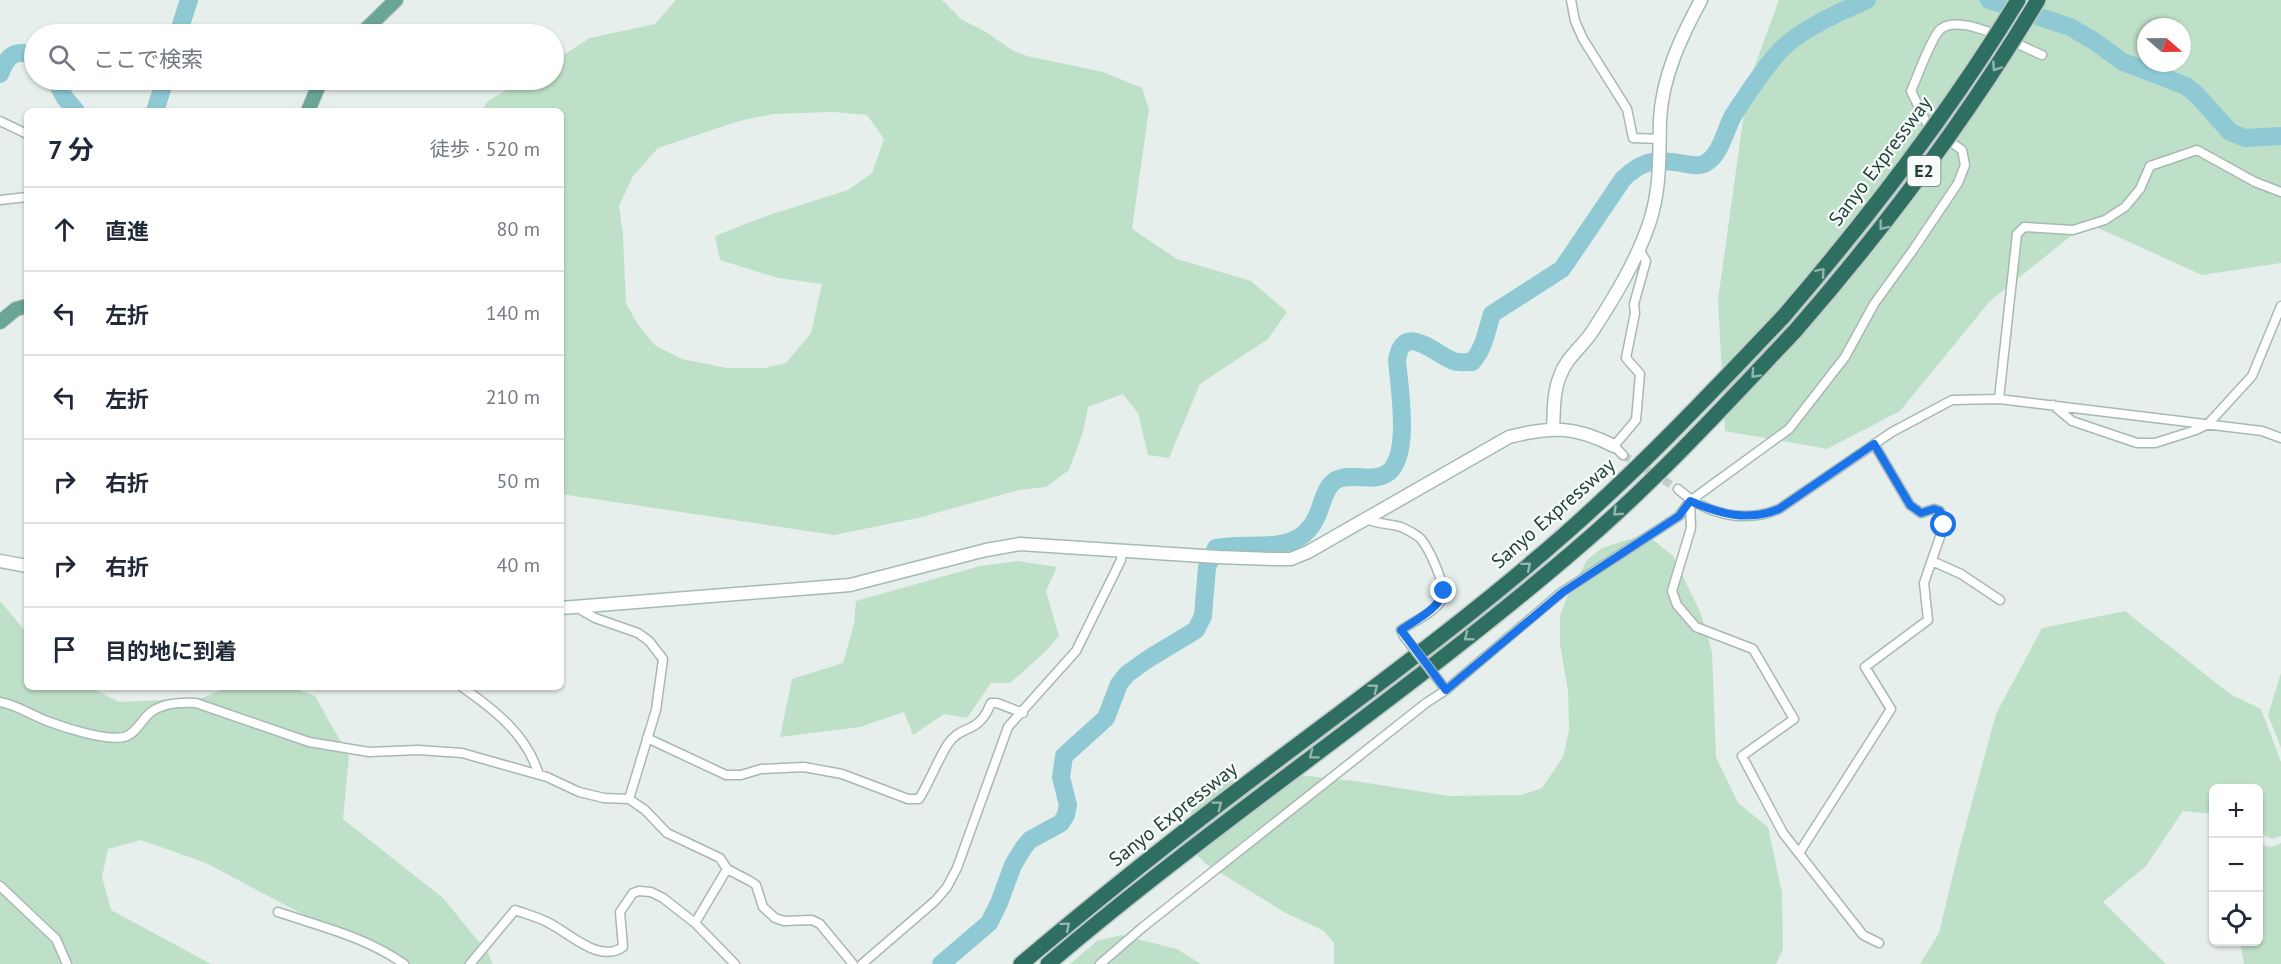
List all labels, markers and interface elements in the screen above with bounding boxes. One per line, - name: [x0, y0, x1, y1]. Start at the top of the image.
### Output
- north arrow: [2137, 18, 2191, 72]
- search box: [24, 24, 564, 90]
- icon: search: [45, 41, 78, 74]
- text: ここで検索: [93, 45, 203, 73]
- one-way arrow: [1992, 61, 2003, 72]
- street label: Sanyo Expressway: [1823, 90, 1938, 231]
- text: 7 分: [48, 133, 94, 166]
- text: 徒歩 · 520 m: [430, 136, 540, 162]
- road number: E2: [1908, 156, 1940, 186]
- icon: ahead: [48, 213, 81, 246]
- text: 80 m: [497, 216, 540, 242]
- text: 直進: [105, 217, 149, 245]
- one-way arrow: [1879, 219, 1890, 230]
- one-way arrow: [1814, 268, 1825, 279]
- icon: left: [48, 297, 81, 330]
- text: 140 m: [486, 300, 540, 326]
- text: 左折: [105, 301, 149, 329]
- one-way arrow: [1751, 367, 1762, 377]
- icon: left: [48, 381, 81, 414]
- text: 210 m: [486, 384, 540, 410]
- text: 左折: [105, 385, 149, 413]
- street label: Sanyo Expressway: [1486, 452, 1621, 574]
- icon: right: [48, 465, 81, 498]
- text: 50 m: [497, 468, 540, 494]
- text: 右折: [105, 469, 149, 497]
- one-way arrow: [1614, 505, 1624, 516]
- route start: [1930, 511, 1956, 537]
- icon: right: [48, 549, 81, 582]
- text: 40 m: [497, 552, 540, 578]
- text: 右折: [105, 553, 149, 581]
- one-way arrow: [1520, 562, 1531, 573]
- route end: [1430, 577, 1456, 603]
- one-way arrow: [1464, 630, 1475, 641]
- icon: arrive: [48, 633, 81, 666]
- text: 目的地に到着: [105, 637, 237, 665]
- one-way arrow: [1368, 684, 1379, 695]
- one-way arrow: [1308, 748, 1319, 759]
- street label: Sanyo Expressway: [1103, 755, 1243, 872]
- map controls: [2209, 784, 2263, 946]
- button: +: [2209, 784, 2263, 838]
- one-way arrow: [1212, 801, 1223, 812]
- button: −: [2209, 838, 2263, 892]
- button: locate: [2209, 892, 2263, 946]
- one-way arrow: [1059, 922, 1070, 933]

